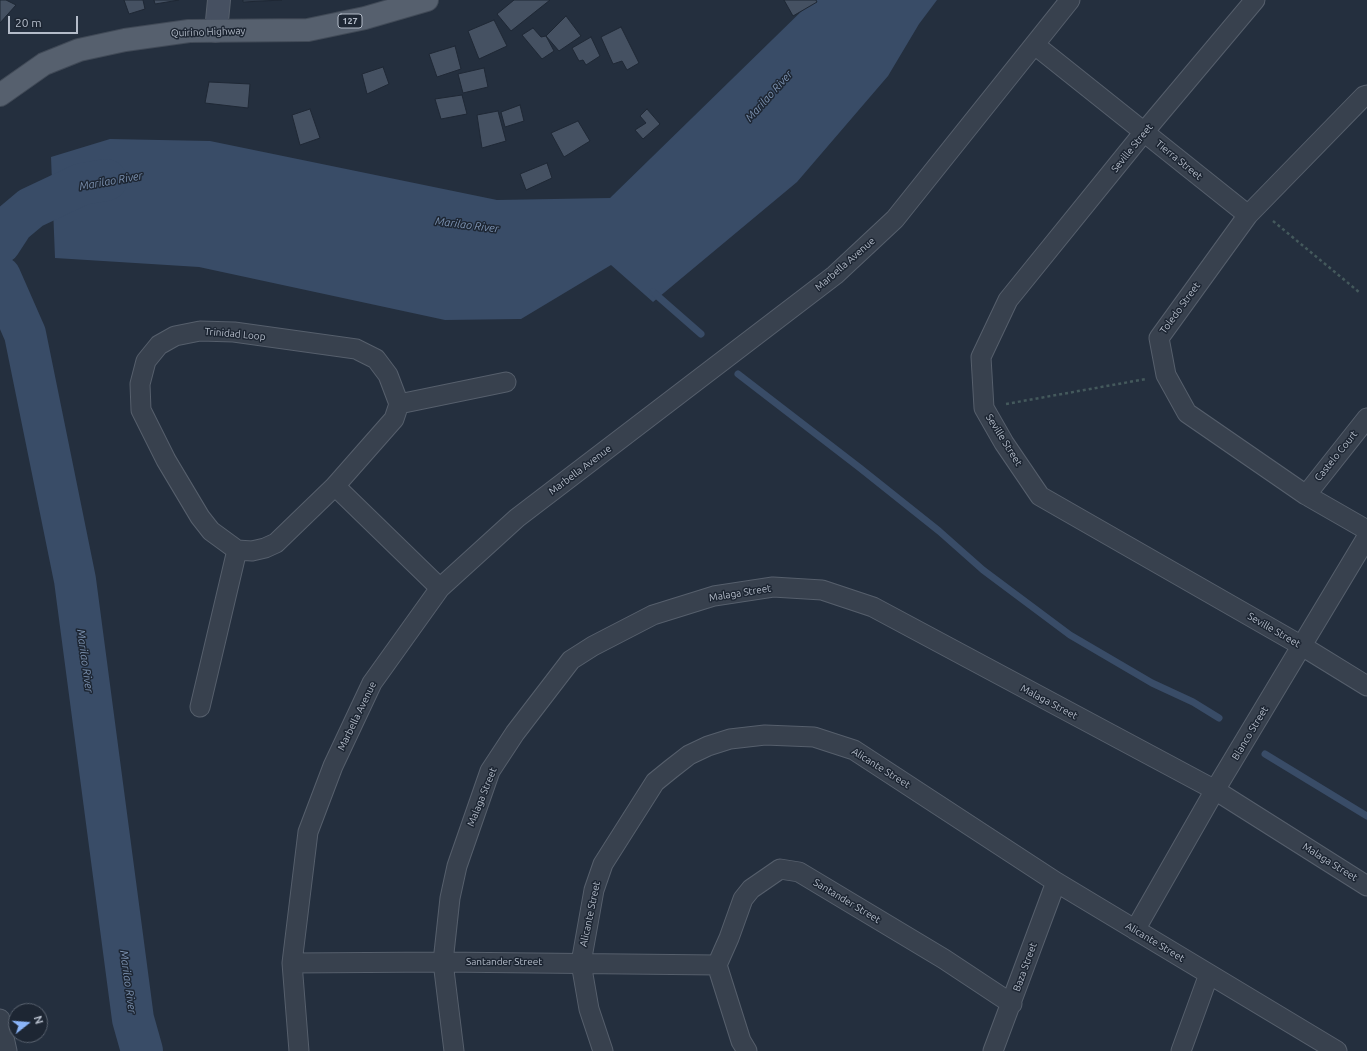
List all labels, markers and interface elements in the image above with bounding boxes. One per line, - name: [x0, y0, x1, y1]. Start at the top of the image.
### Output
- scale bar: [10, 8, 80, 34]
- road number: 127: [338, 14, 362, 28]
- text: 20 m: [15, 16, 42, 29]
- street label: Quirino Highway: [171, 25, 245, 39]
- water label: Marilao River: [743, 68, 795, 124]
- street label: Seville Street: [1109, 121, 1155, 175]
- street label: Tierra Street: [1153, 138, 1205, 182]
- water label: Marilao River: [78, 169, 144, 193]
- water label: Marilao River: [434, 215, 500, 235]
- street label: Marbella Avenue: [813, 235, 877, 293]
- street label: Toledo Street: [1157, 280, 1203, 336]
- street label: Trinidad Loop: [204, 325, 266, 343]
- street label: Seville Street: [983, 412, 1025, 468]
- street label: Castelo Court: [1312, 428, 1360, 484]
- street label: Marbella Avenue: [546, 443, 614, 497]
- street label: Malaga Street: [708, 582, 772, 604]
- street label: Seville Street: [1245, 610, 1303, 650]
- water label: Marilao River: [74, 628, 96, 694]
- street label: Marbella Avenue: [335, 679, 379, 753]
- street label: Malaga Street: [1018, 682, 1080, 722]
- street label: Blanco Street: [1229, 704, 1271, 762]
- street label: Alicante Street: [850, 745, 912, 791]
- street label: Malaga Street: [465, 766, 499, 828]
- street label: Malaga Street: [1300, 840, 1360, 884]
- street label: Santander Street: [811, 876, 883, 926]
- street label: Alicante Street: [577, 880, 603, 948]
- street label: Alicante Street: [1123, 920, 1187, 964]
- street label: Baza Street: [1011, 941, 1039, 993]
- water label: Marilao River: [117, 949, 139, 1015]
- street label: Santander Street: [466, 956, 542, 968]
- north arrow: [8, 1003, 48, 1043]
- text: N: [32, 1014, 45, 1025]

